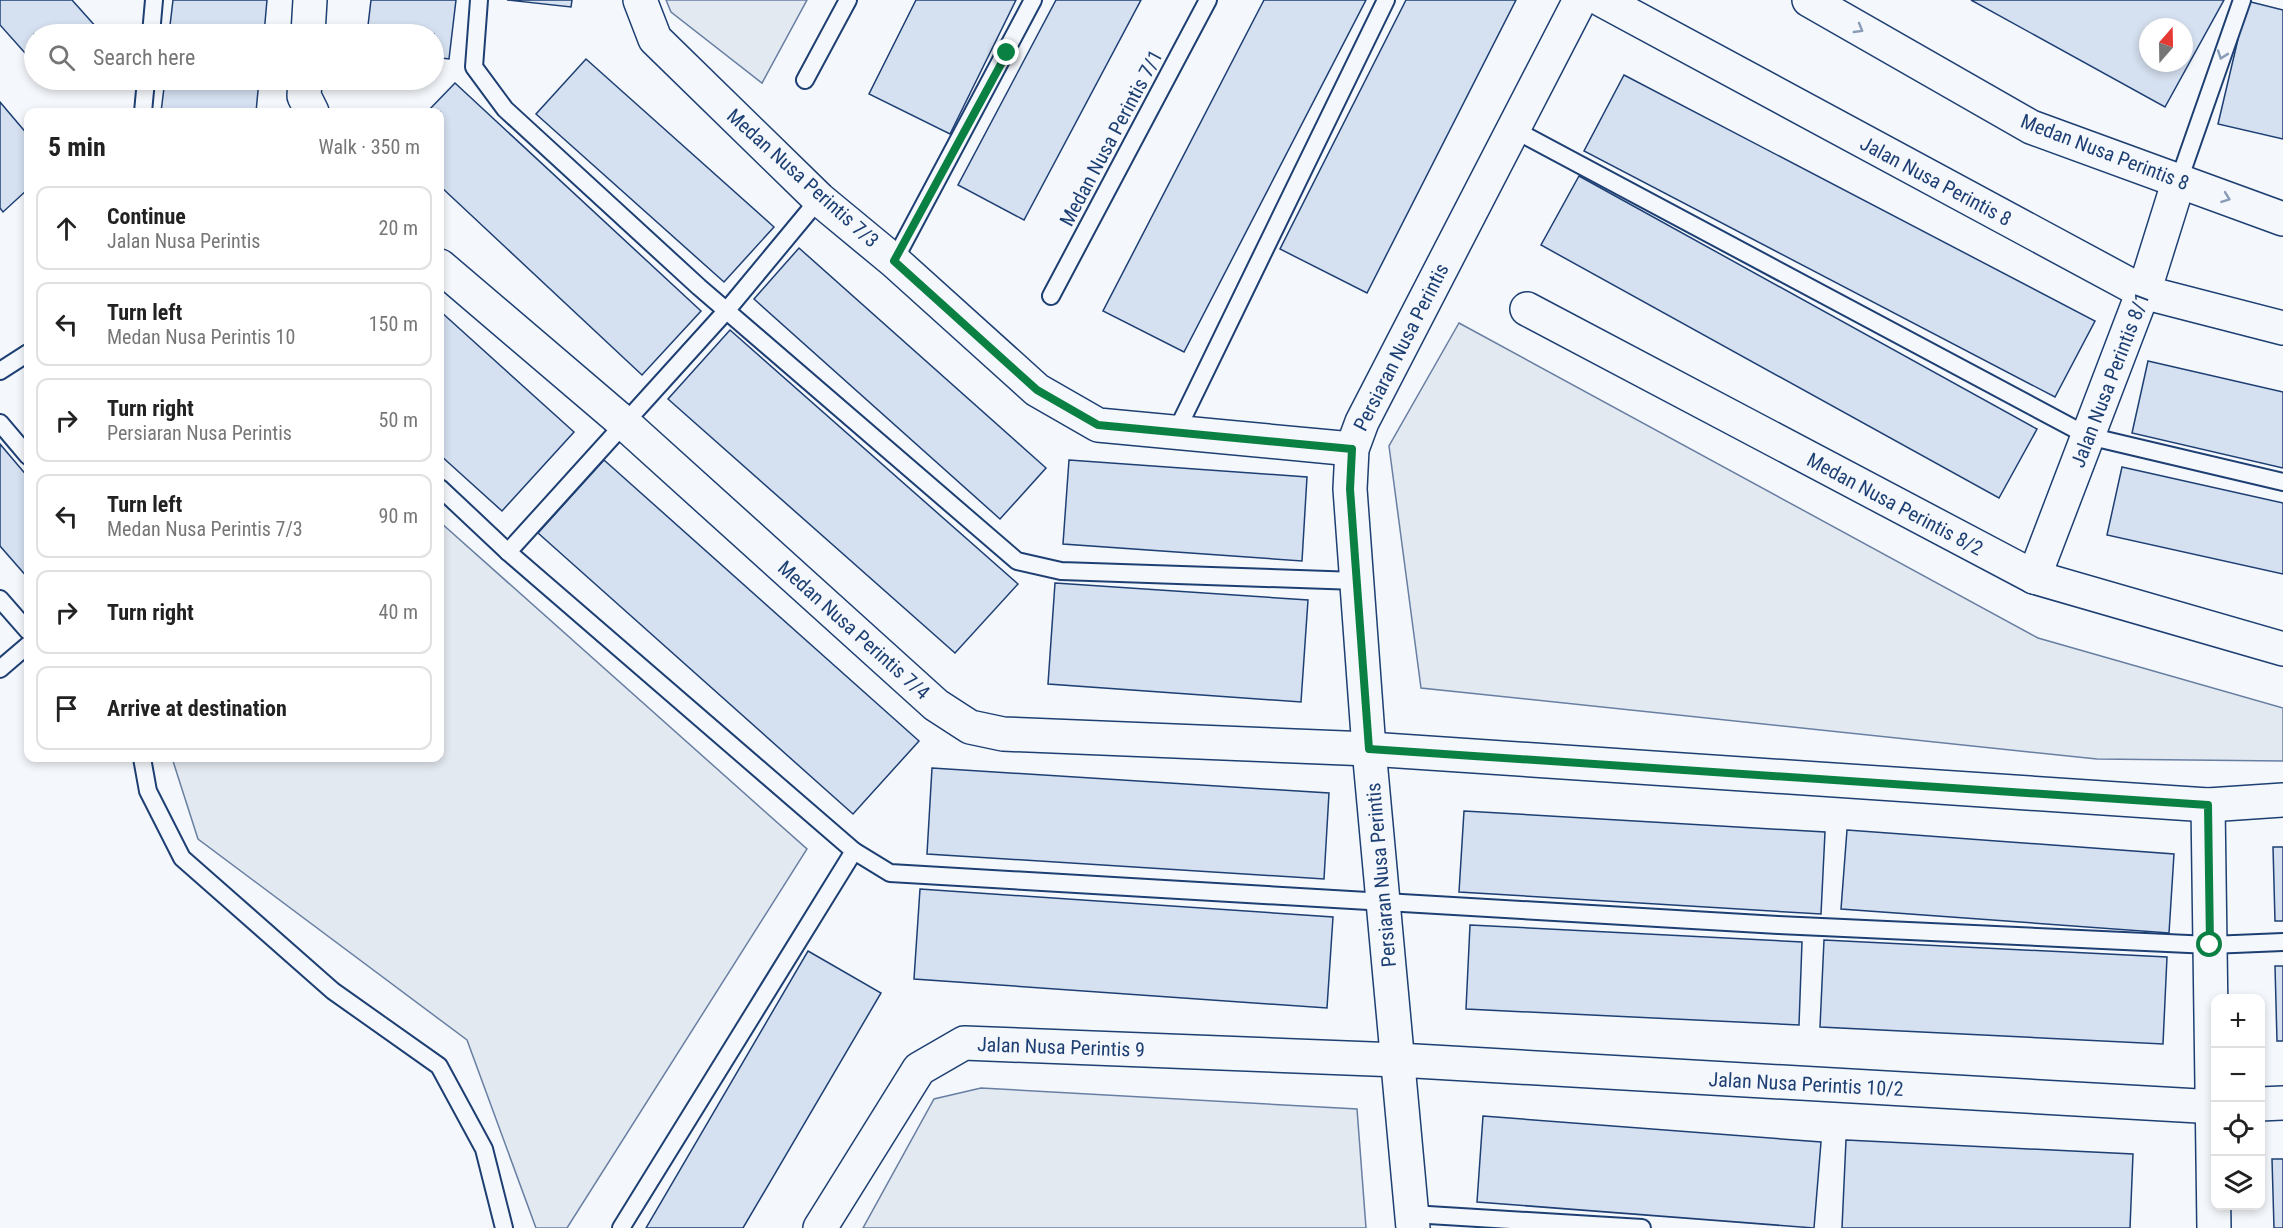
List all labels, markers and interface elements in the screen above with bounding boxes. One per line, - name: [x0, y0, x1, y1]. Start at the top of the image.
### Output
- north arrow: [2139, 18, 2193, 72]
- one-way arrow: [1853, 22, 1863, 33]
- search box: [24, 24, 444, 90]
- route end: [993, 39, 1019, 65]
- icon: search: [45, 41, 78, 74]
- text: Search here: [93, 45, 195, 70]
- street label: Medan Nusa Perintis 7/1: [1054, 46, 1168, 230]
- one-way arrow: [2217, 49, 2230, 60]
- street label: Medan Nusa Perintis 7/3: [722, 104, 884, 252]
- street label: Medan Nusa Perintis 8: [2017, 109, 2193, 195]
- street label: Jalan Nusa Perintis 8: [1856, 131, 2016, 231]
- text: 5 min: [48, 132, 106, 162]
- text: Walk · 350 m: [319, 135, 420, 159]
- one-way arrow: [2220, 190, 2231, 203]
- text: Continue: [107, 204, 186, 229]
- icon: ahead: [50, 212, 83, 245]
- text: 20 m: [379, 216, 418, 240]
- text: Jalan Nusa Perintis: [107, 229, 260, 253]
- street label: Persiaran Nusa Perintis: [1348, 259, 1454, 435]
- street label: Jalan Nusa Perintis 8/1: [2066, 289, 2154, 471]
- text: Turn left: [107, 300, 182, 325]
- icon: left: [50, 308, 83, 341]
- text: 150 m: [369, 312, 418, 336]
- text: Medan Nusa Perintis 10: [107, 325, 295, 349]
- text: Turn right: [107, 396, 194, 421]
- icon: right: [50, 404, 83, 437]
- text: 50 m: [379, 408, 418, 432]
- text: Persiaran Nusa Perintis: [107, 421, 292, 445]
- street label: Medan Nusa Perintis 8/2: [1803, 447, 1987, 561]
- text: Turn left: [107, 492, 182, 517]
- icon: left: [50, 500, 83, 533]
- text: 90 m: [379, 504, 418, 528]
- text: Medan Nusa Perintis 7/3: [107, 517, 303, 541]
- street label: Medan Nusa Perintis 7/4: [773, 556, 935, 704]
- icon: right: [50, 596, 83, 629]
- text: Turn right: [107, 600, 194, 625]
- text: 40 m: [379, 600, 418, 624]
- icon: arrive: [50, 692, 83, 725]
- text: Arrive at destination: [107, 696, 287, 721]
- street label: Persiaran Nusa Perintis: [1361, 782, 1401, 968]
- route start: [2196, 931, 2222, 957]
- map controls: [2211, 994, 2265, 1210]
- button: +: [2211, 994, 2265, 1048]
- street label: Jalan Nusa Perintis 9: [977, 1032, 1145, 1062]
- button: −: [2211, 1048, 2265, 1102]
- street label: Jalan Nusa Perintis 10/2: [1708, 1067, 1904, 1101]
- button: locate: [2211, 1102, 2265, 1156]
- button: layers: [2211, 1156, 2265, 1210]

